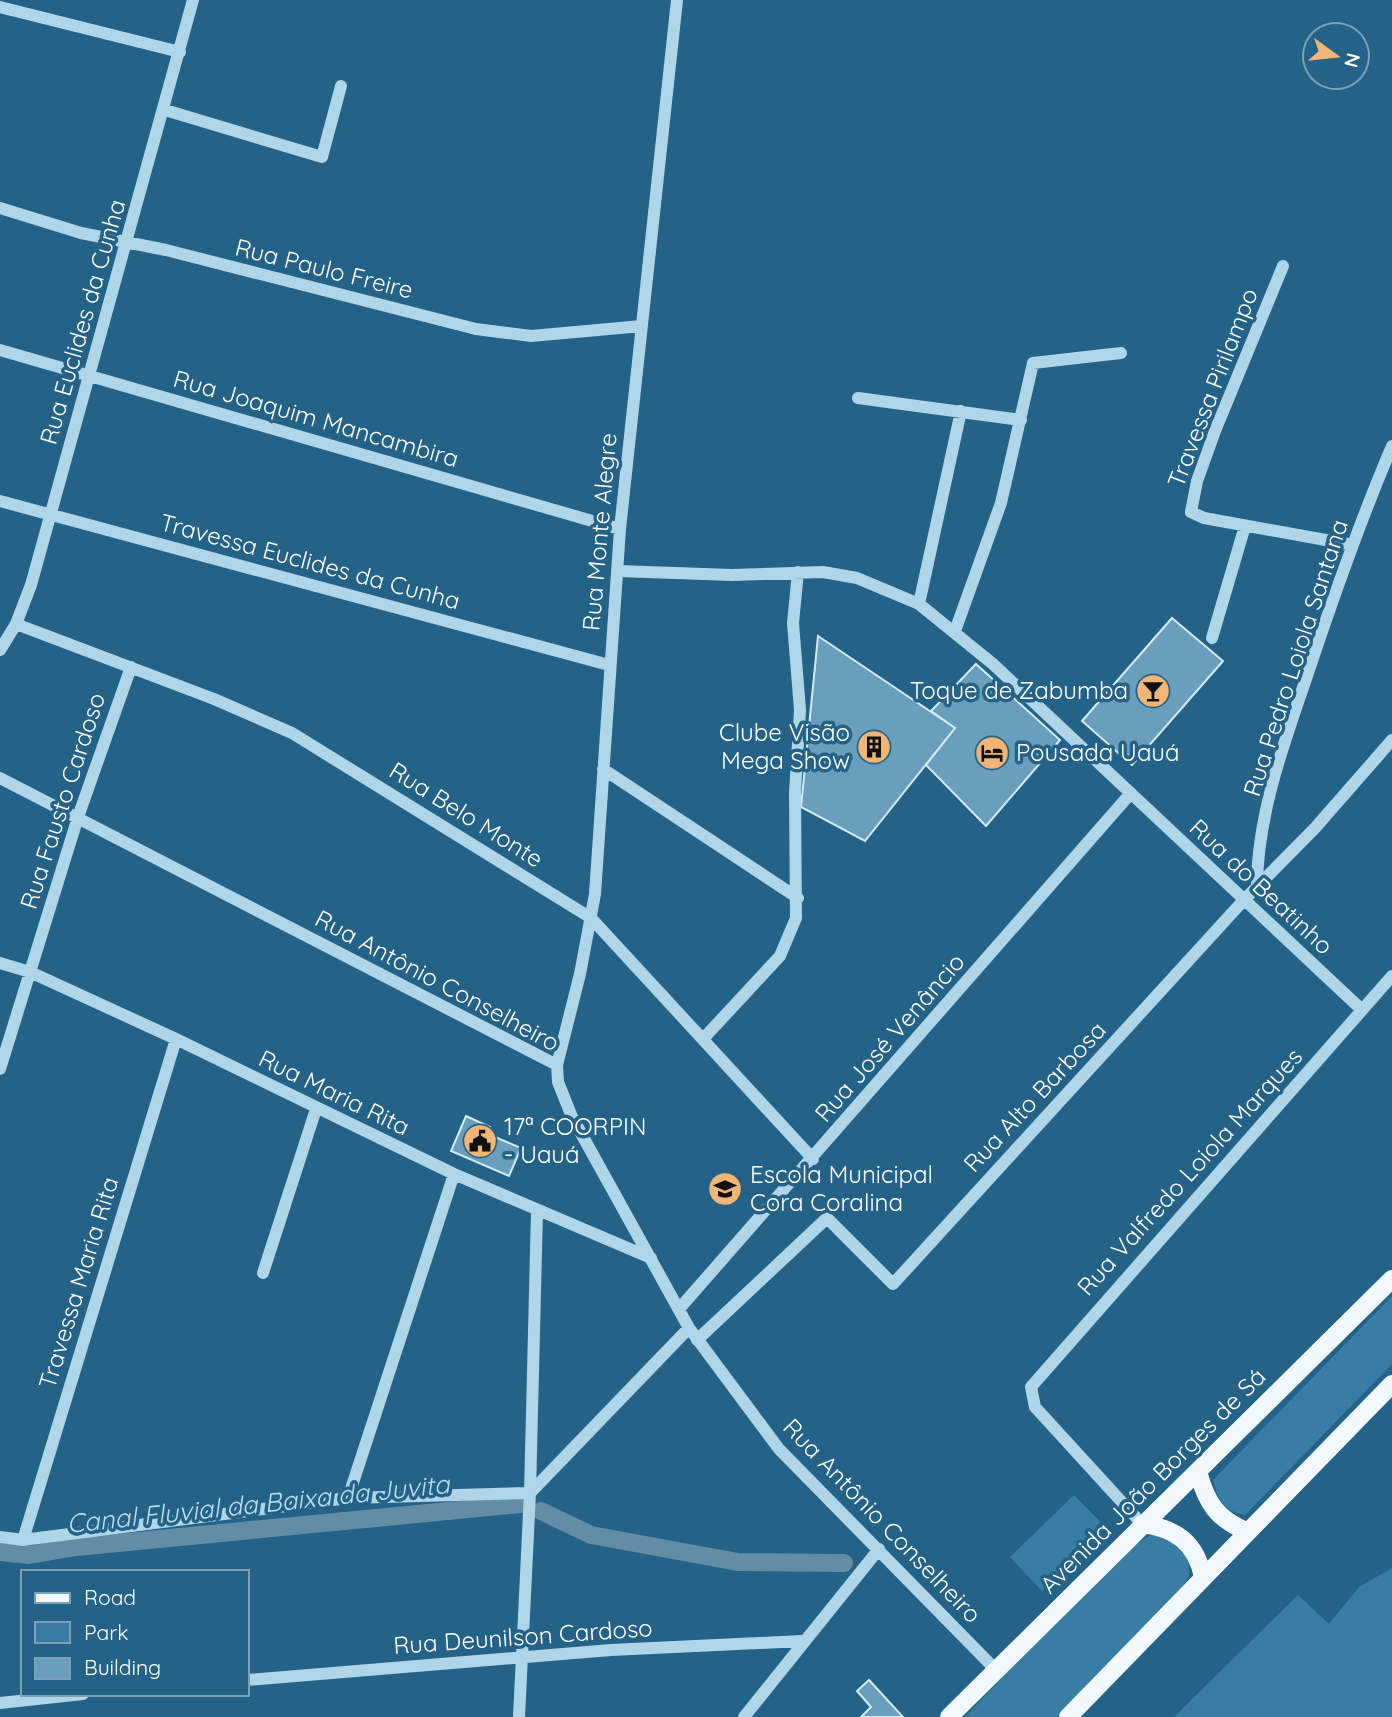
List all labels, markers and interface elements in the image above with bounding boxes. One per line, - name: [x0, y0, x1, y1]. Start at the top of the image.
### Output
- north arrow: [1301, 21, 1371, 91]
- text: N: [1339, 51, 1366, 70]
- street label: Rua Euclides da Cunha: [33, 196, 131, 448]
- street label: Rua Paulo Freire: [232, 231, 416, 305]
- street label: Travessa Pirilampo: [1160, 284, 1264, 492]
- street label: Rua Joaquim Mancambira: [170, 363, 462, 473]
- street label: Rua Monte Alegre: [575, 432, 623, 632]
- street label: Travessa Euclides da Cunha: [157, 507, 464, 616]
- street label: Rua Pedro Loiola Santana: [1236, 516, 1354, 800]
- bar icon: Toque de Zabumba: [1134, 672, 1172, 710]
- place label: Toque de Zabumba: [910, 675, 1128, 705]
- street label: Rua Fausto Cardoso: [13, 689, 111, 913]
- place label: Clube Visão Mega Show: [719, 717, 850, 775]
- building icon: Clube Visão Mega Show: [855, 728, 893, 766]
- hotel icon: Pousada Uauá: [973, 734, 1011, 772]
- place label: Pousada Uauá: [1016, 737, 1179, 767]
- street label: Rua Belo Monte: [384, 755, 549, 873]
- street label: Rua do Beatinho: [1184, 812, 1340, 960]
- street label: Rua Antônio Conselheiro: [310, 903, 565, 1057]
- street label: Rua José Venâncio: [808, 947, 971, 1128]
- street label: Rua Alto Barbosa: [957, 1015, 1112, 1178]
- street label: Rua Valfredo Loiola Marques: [1070, 1041, 1308, 1301]
- street label: Rua Maria Rita: [254, 1043, 415, 1142]
- place label: 17ª COORPIN - Uauá: [504, 1111, 646, 1169]
- public building icon: 17ª COORPIN - Uauá: [461, 1122, 499, 1160]
- place label: Escola Municipal Cora Coralina: [750, 1159, 933, 1217]
- school or university icon: Escola Municipal Cora Coralina: [706, 1170, 744, 1208]
- street label: Travessa Maria Rita: [32, 1173, 125, 1392]
- street label: Avenida João Borges de Sá: [1033, 1361, 1271, 1599]
- street label: Rua Antônio Conselheiro: [777, 1412, 988, 1629]
- water label: Canal Fluvial da Baixa da Juvita: [65, 1467, 452, 1540]
- legend: [21, 1570, 248, 1696]
- text: Road: [84, 1584, 136, 1610]
- street label: Rua Deunilson Cardoso: [392, 1612, 654, 1660]
- text: Park: [84, 1619, 128, 1645]
- text: Building: [84, 1654, 161, 1680]

